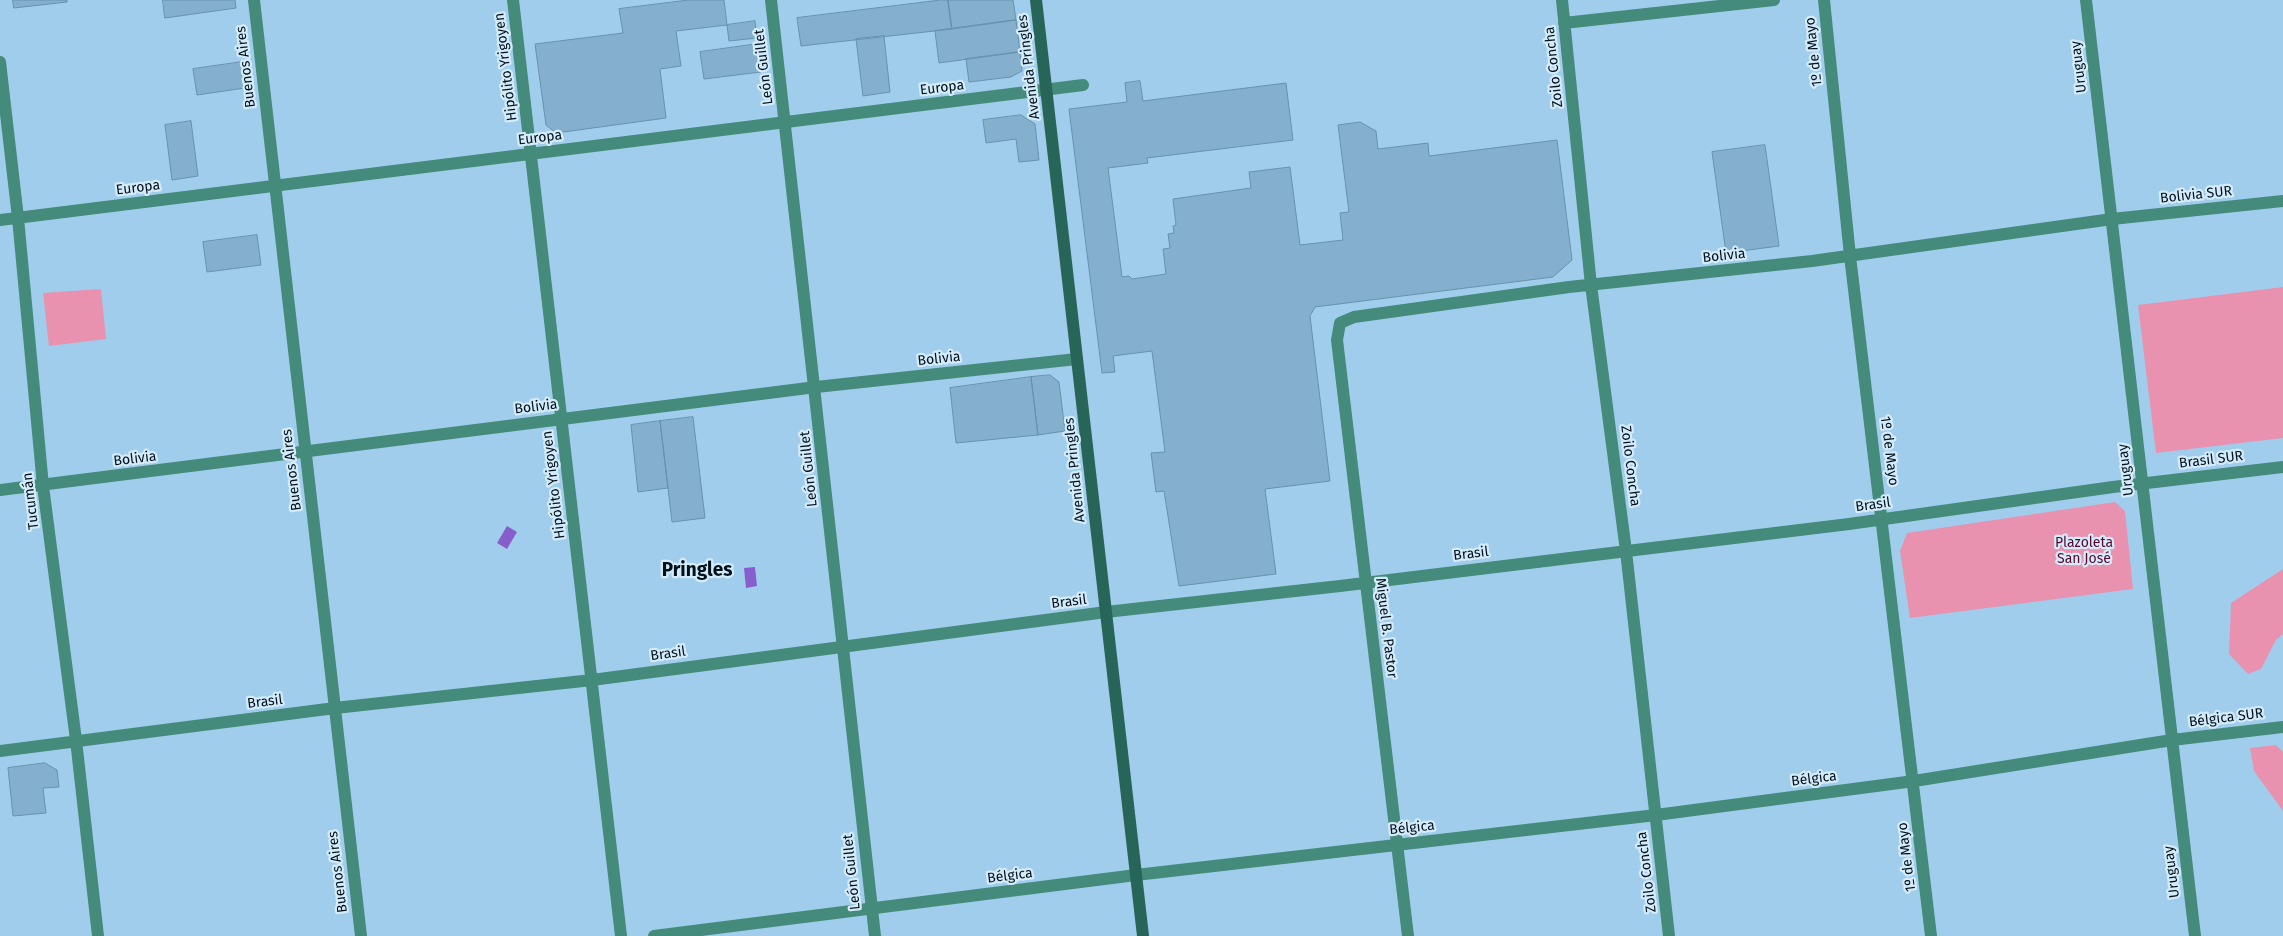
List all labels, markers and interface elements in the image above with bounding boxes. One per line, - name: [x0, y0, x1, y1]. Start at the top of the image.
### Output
- street label: Hipólito Yrigoyen: [491, 12, 521, 122]
- street label: Avenida Pringles: [1014, 14, 1044, 120]
- street label: 1º de Mayo: [1802, 16, 1826, 88]
- street label: Buenos Aires: [233, 25, 259, 109]
- street label: Zoilo Concha: [1541, 26, 1567, 108]
- street label: León Guillet: [751, 28, 777, 106]
- street label: Uruguay: [2067, 40, 2091, 94]
- street label: Europa: [919, 77, 965, 99]
- street label: Europa: [517, 127, 563, 149]
- street label: Europa: [115, 177, 161, 199]
- street label: Bolivia SUR: [2159, 183, 2233, 207]
- street label: Bolivia: [1702, 245, 1746, 267]
- street label: Bolivia: [917, 348, 961, 370]
- street label: Bolivia: [514, 396, 558, 418]
- street label: 1º de Mayo: [1876, 415, 1902, 487]
- street label: Avenida Pringles: [1061, 417, 1089, 523]
- street label: Zoilo Concha: [1617, 425, 1643, 507]
- street label: Buenos Aires: [279, 428, 305, 512]
- street label: Hipólito Yrigoyen: [539, 430, 569, 540]
- street label: León Guillet: [797, 430, 821, 508]
- street label: Uruguay: [2114, 443, 2138, 497]
- street label: Bolivia: [113, 448, 157, 470]
- street label: Brasil SUR: [2178, 448, 2244, 472]
- street label: Tucumán: [19, 472, 43, 530]
- street label: Brasil: [1854, 494, 1892, 516]
- park label: Plazoleta San José: [2055, 535, 2113, 568]
- street label: Brasil: [1452, 544, 1490, 564]
- district label: Pringles: [662, 560, 732, 582]
- street label: Miguel B. Pastor: [1372, 577, 1400, 679]
- street label: Brasil: [1050, 592, 1088, 612]
- street label: Brasil: [649, 643, 687, 665]
- street label: Brasil: [246, 692, 284, 712]
- street label: Bélgica SUR: [2188, 705, 2264, 731]
- street label: Bélgica: [1790, 768, 1838, 790]
- street label: Bélgica: [1388, 817, 1436, 839]
- street label: 1º de Mayo: [1894, 821, 1920, 893]
- street label: Buenos Aires: [325, 830, 351, 914]
- street label: Zoilo Concha: [1634, 831, 1660, 913]
- street label: León Guillet: [840, 833, 864, 911]
- street label: Uruguay: [2160, 845, 2184, 899]
- street label: Bélgica: [986, 865, 1034, 887]

